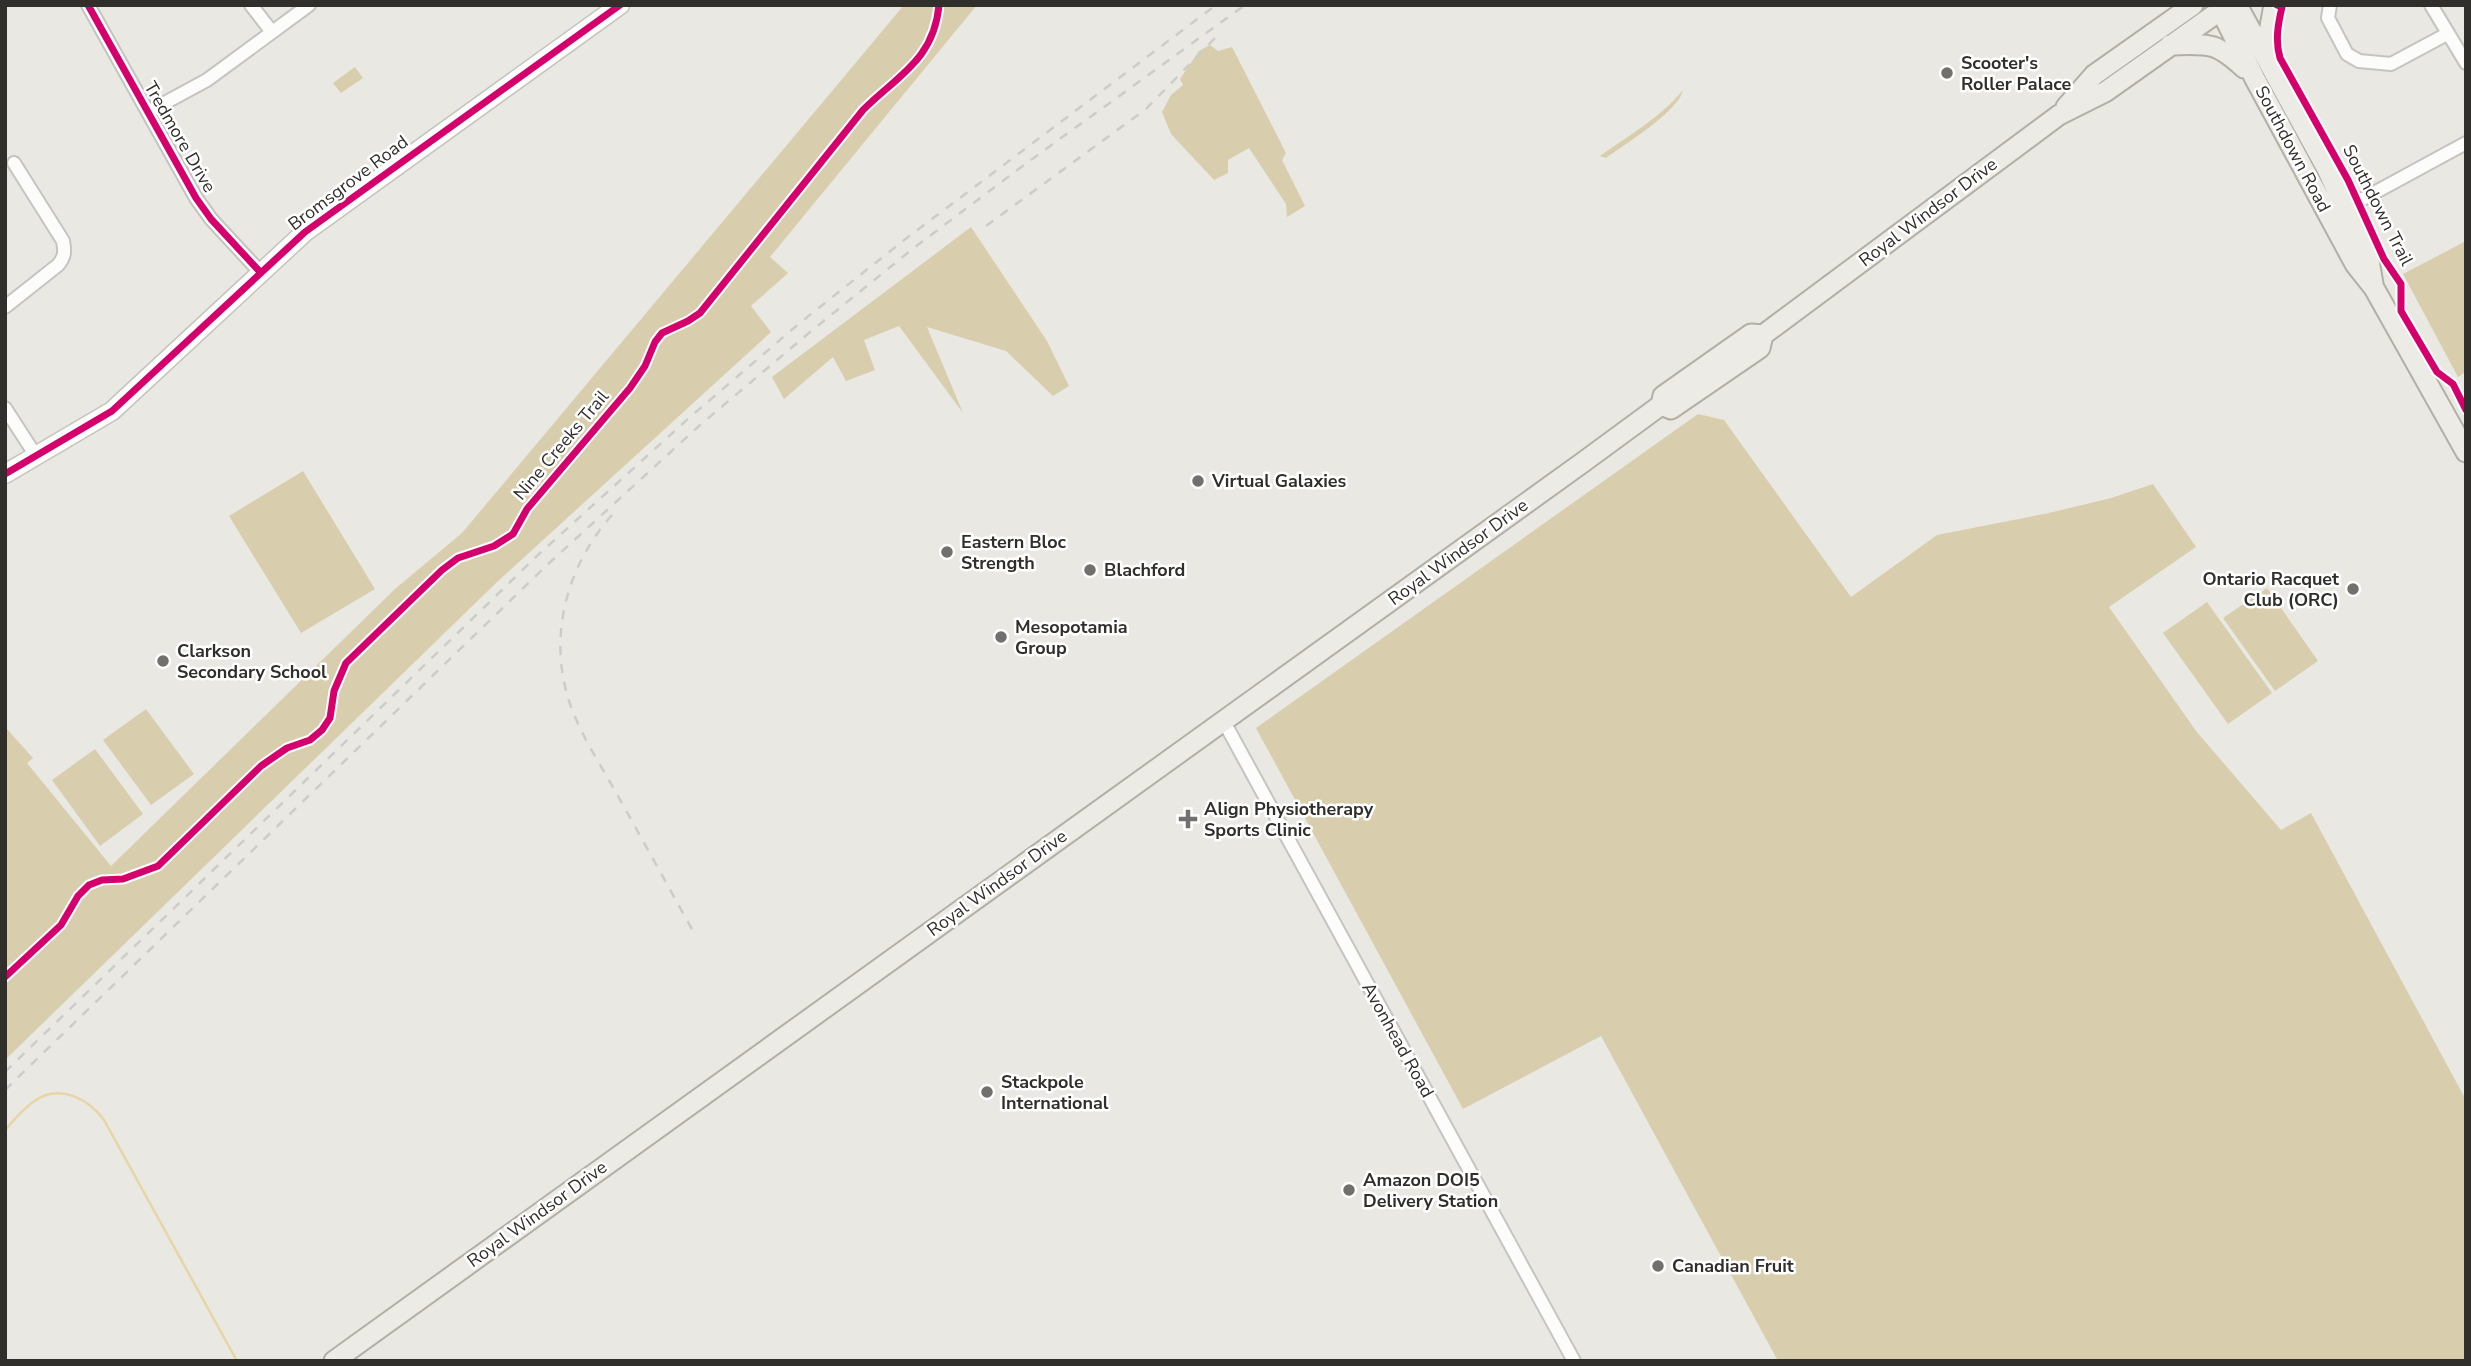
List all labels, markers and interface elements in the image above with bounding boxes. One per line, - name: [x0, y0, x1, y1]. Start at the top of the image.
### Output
- place label: Scooter's Roller Palace: [1961, 51, 2072, 96]
- marker: Scooter's Roller Palace: [1939, 65, 1955, 81]
- street label: Tredmore Drive: [138, 77, 222, 197]
- street label: Southdown Road: [2250, 82, 2336, 216]
- street label: Bromsgrove Road: [283, 130, 413, 236]
- street label: Southdown Trail: [2337, 140, 2419, 270]
- street label: Royal Windsor Drive: [1854, 152, 2002, 272]
- street label: Nine Creeks Trail: [508, 384, 614, 505]
- place label: Virtual Galaxies: [1211, 469, 1347, 493]
- marker: Virtual Galaxies: [1190, 473, 1206, 489]
- street label: Royal Windsor Drive: [1383, 493, 1533, 611]
- place label: Eastern Bloc Strength: [961, 530, 1067, 575]
- marker: Eastern Bloc Strength: [939, 544, 955, 560]
- place label: Blachford: [1104, 558, 1185, 582]
- marker: Blachford: [1082, 562, 1098, 578]
- place label: Ontario Racquet Club (ORC): [2202, 567, 2339, 612]
- marker: Ontario Racquet Club (ORC): [2345, 581, 2361, 597]
- place label: Mesopotamia Group: [1015, 615, 1128, 660]
- marker: Mesopotamia Group: [993, 629, 1009, 645]
- place label: Clarkson Secondary School: [177, 639, 327, 684]
- marker: Clarkson Secondary School: [155, 653, 171, 669]
- place label: Align Physiotherapy Sports Clinic: [1204, 797, 1374, 842]
- marker: Align Physiotherapy Sports Clinic: [1178, 809, 1198, 829]
- street label: Royal Windsor Drive: [922, 824, 1072, 942]
- street label: Avonhead Road: [1356, 978, 1440, 1102]
- place label: Stackpole International: [1001, 1070, 1109, 1115]
- marker: Stackpole International: [979, 1084, 995, 1100]
- street label: Royal Windsor Drive: [462, 1155, 612, 1273]
- place label: Amazon DOI5 Delivery Station: [1363, 1168, 1498, 1213]
- marker: Amazon DOI5 Delivery Station: [1341, 1182, 1357, 1198]
- place label: Canadian Fruit: [1672, 1254, 1794, 1278]
- marker: Canadian Fruit: [1650, 1258, 1666, 1274]

